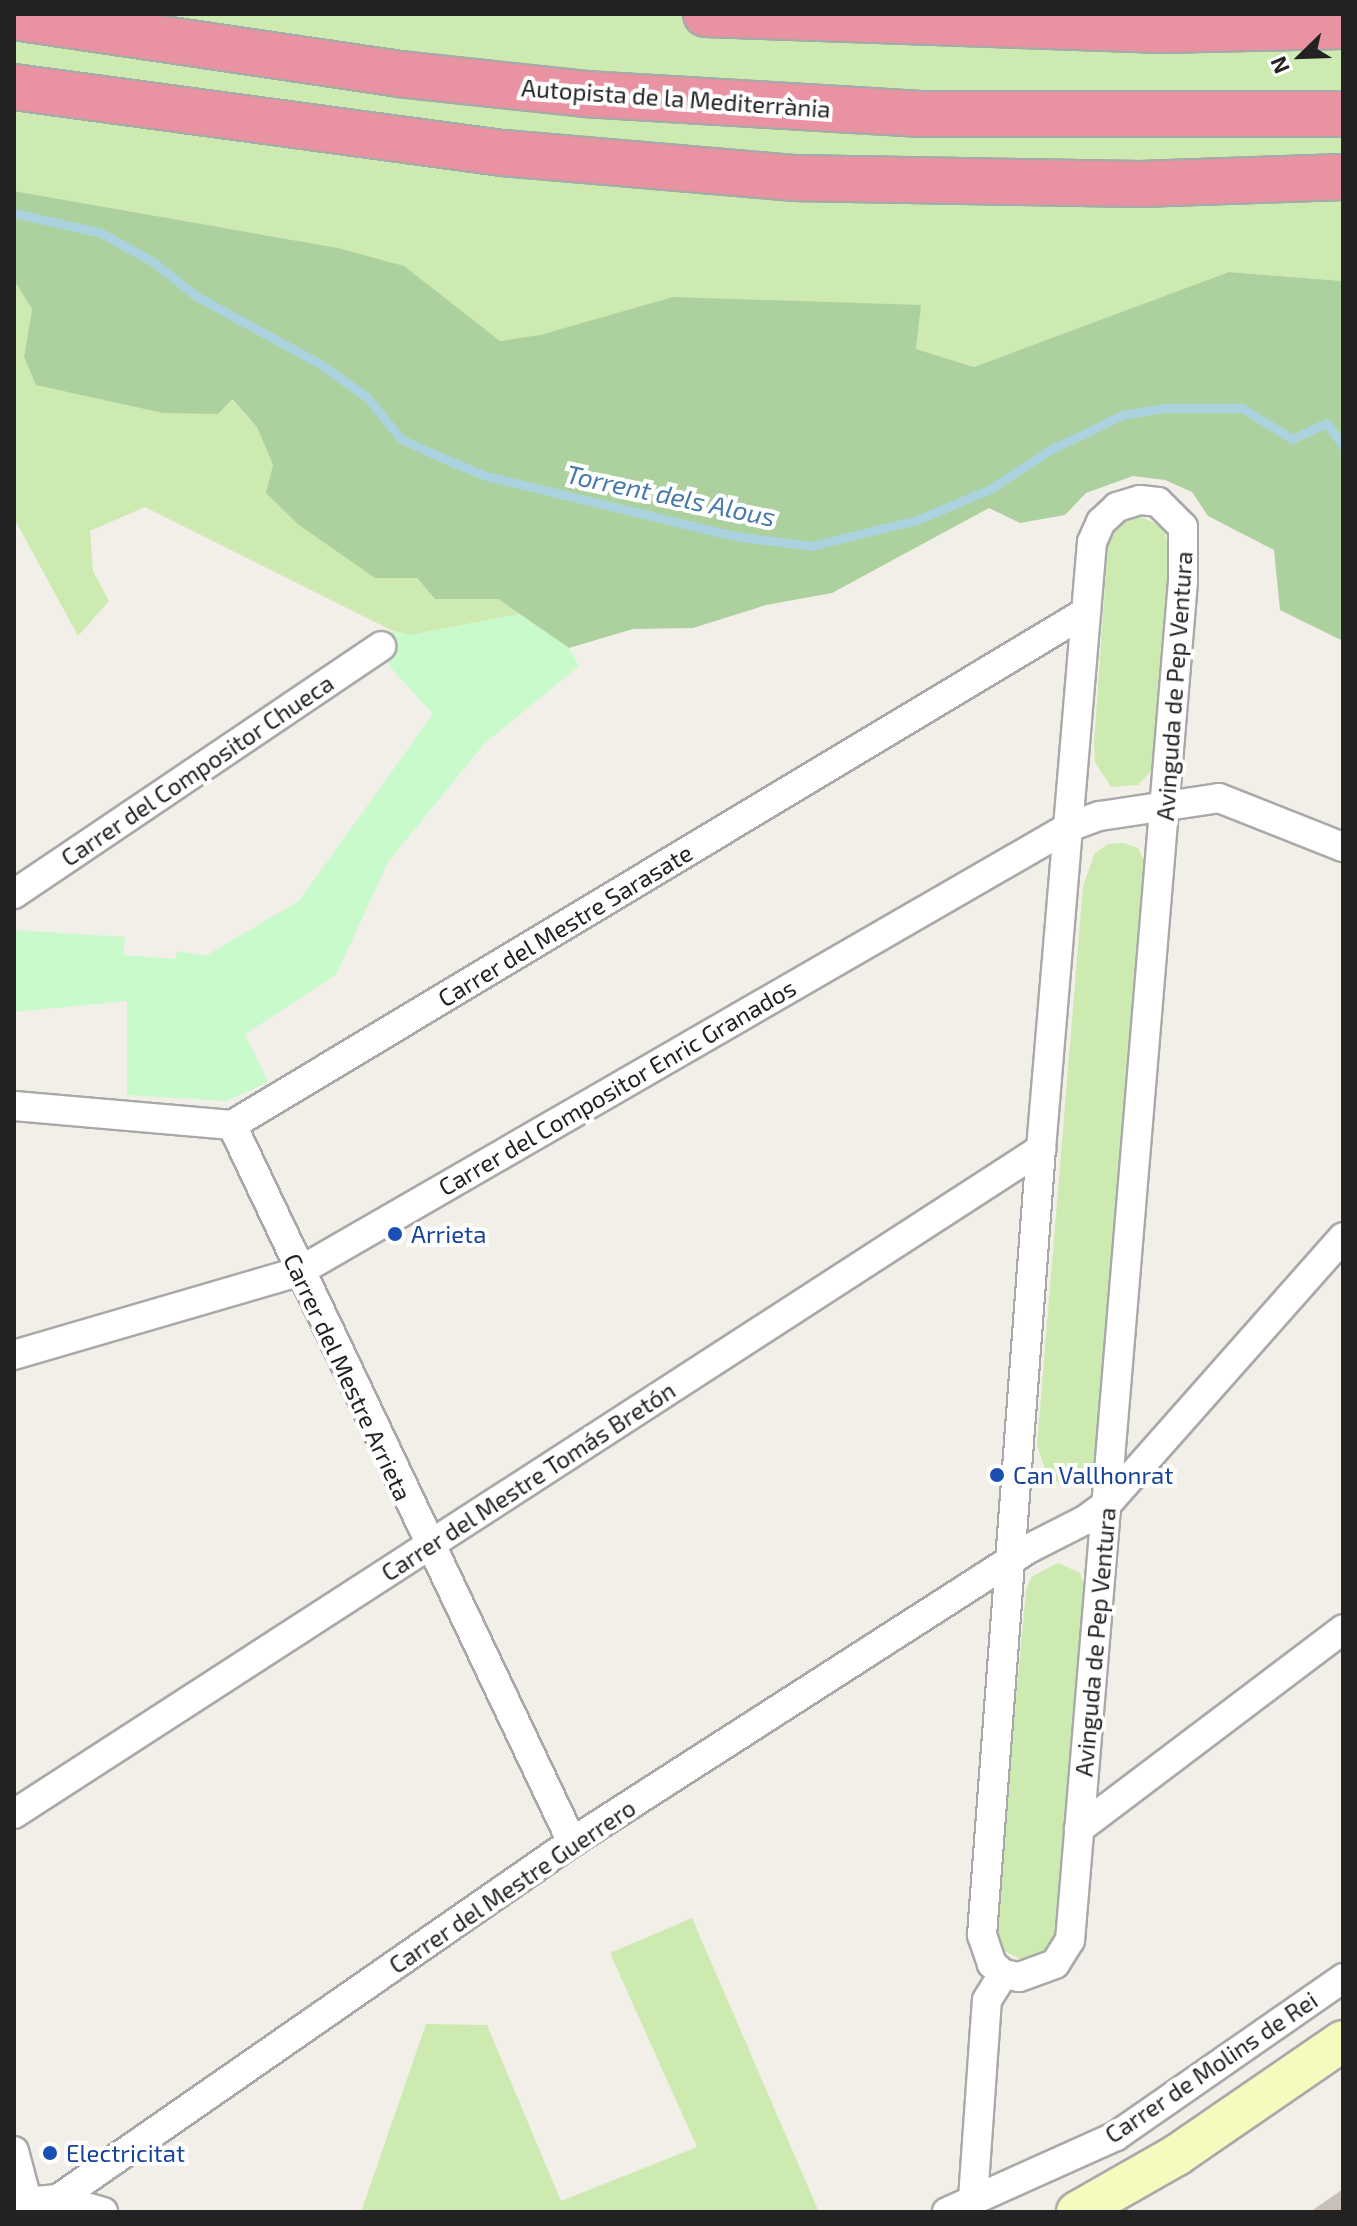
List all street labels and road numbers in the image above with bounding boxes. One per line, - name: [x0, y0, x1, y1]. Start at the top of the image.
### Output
- street label: Autopista de la Mediterrània: [520, 73, 832, 123]
- street label: Avinguda de Pep Ventura: [1150, 550, 1198, 822]
- street label: Carrer del Compositor Chueca: [55, 668, 339, 872]
- street label: Carrer del Mestre Sarasate: [432, 837, 698, 1013]
- street label: Carrer del Compositor Enric Granados: [433, 972, 801, 1202]
- street label: Carrer del Mestre Arrieta: [278, 1248, 418, 1506]
- street label: Carrer del Mestre Tomás Bretón: [375, 1375, 681, 1587]
- street label: Avinguda de Pep Ventura: [1069, 1506, 1121, 1778]
- street label: Carrer del Mestre Guerrero: [383, 1792, 641, 1980]
- street label: Carrer de Molins de Rei: [1099, 1985, 1323, 2149]

